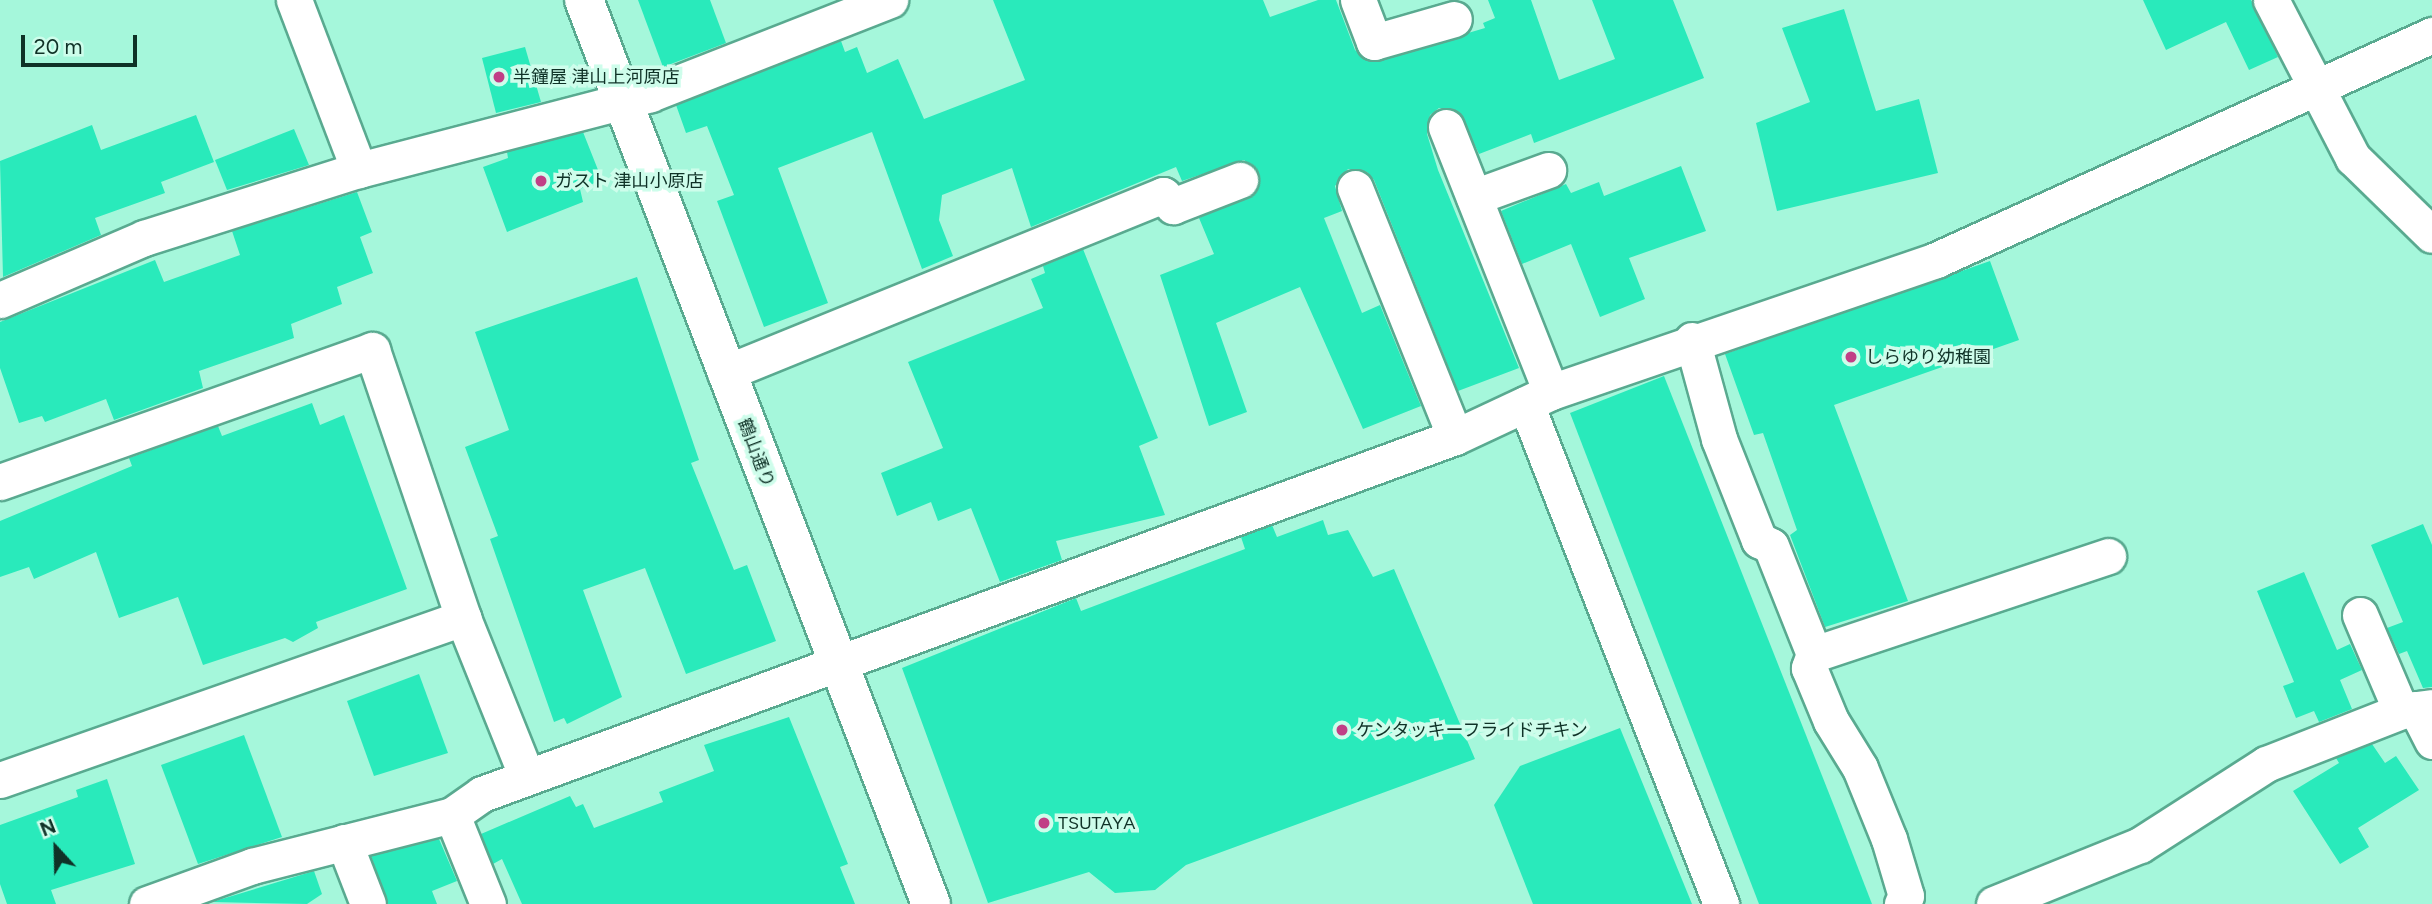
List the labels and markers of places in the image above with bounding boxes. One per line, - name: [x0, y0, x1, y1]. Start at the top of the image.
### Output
- place label: 半鐘屋 津山上河原店: [513, 66, 679, 88]
- marker: 半鐘屋 津山上河原店: [491, 69, 507, 85]
- place label: ガスト 津山小原店: [555, 170, 703, 192]
- marker: ガスト 津山小原店: [533, 173, 549, 189]
- place label: しらゆり幼稚園: [1865, 346, 1991, 368]
- marker: しらゆり幼稚園: [1843, 349, 1859, 365]
- place label: ケンタッキーフライドチキン: [1356, 719, 1590, 741]
- marker: ケンタッキーフライドチキン: [1334, 722, 1350, 738]
- place label: TSUTAYA: [1058, 812, 1135, 834]
- marker: TSUTAYA: [1036, 815, 1052, 831]

